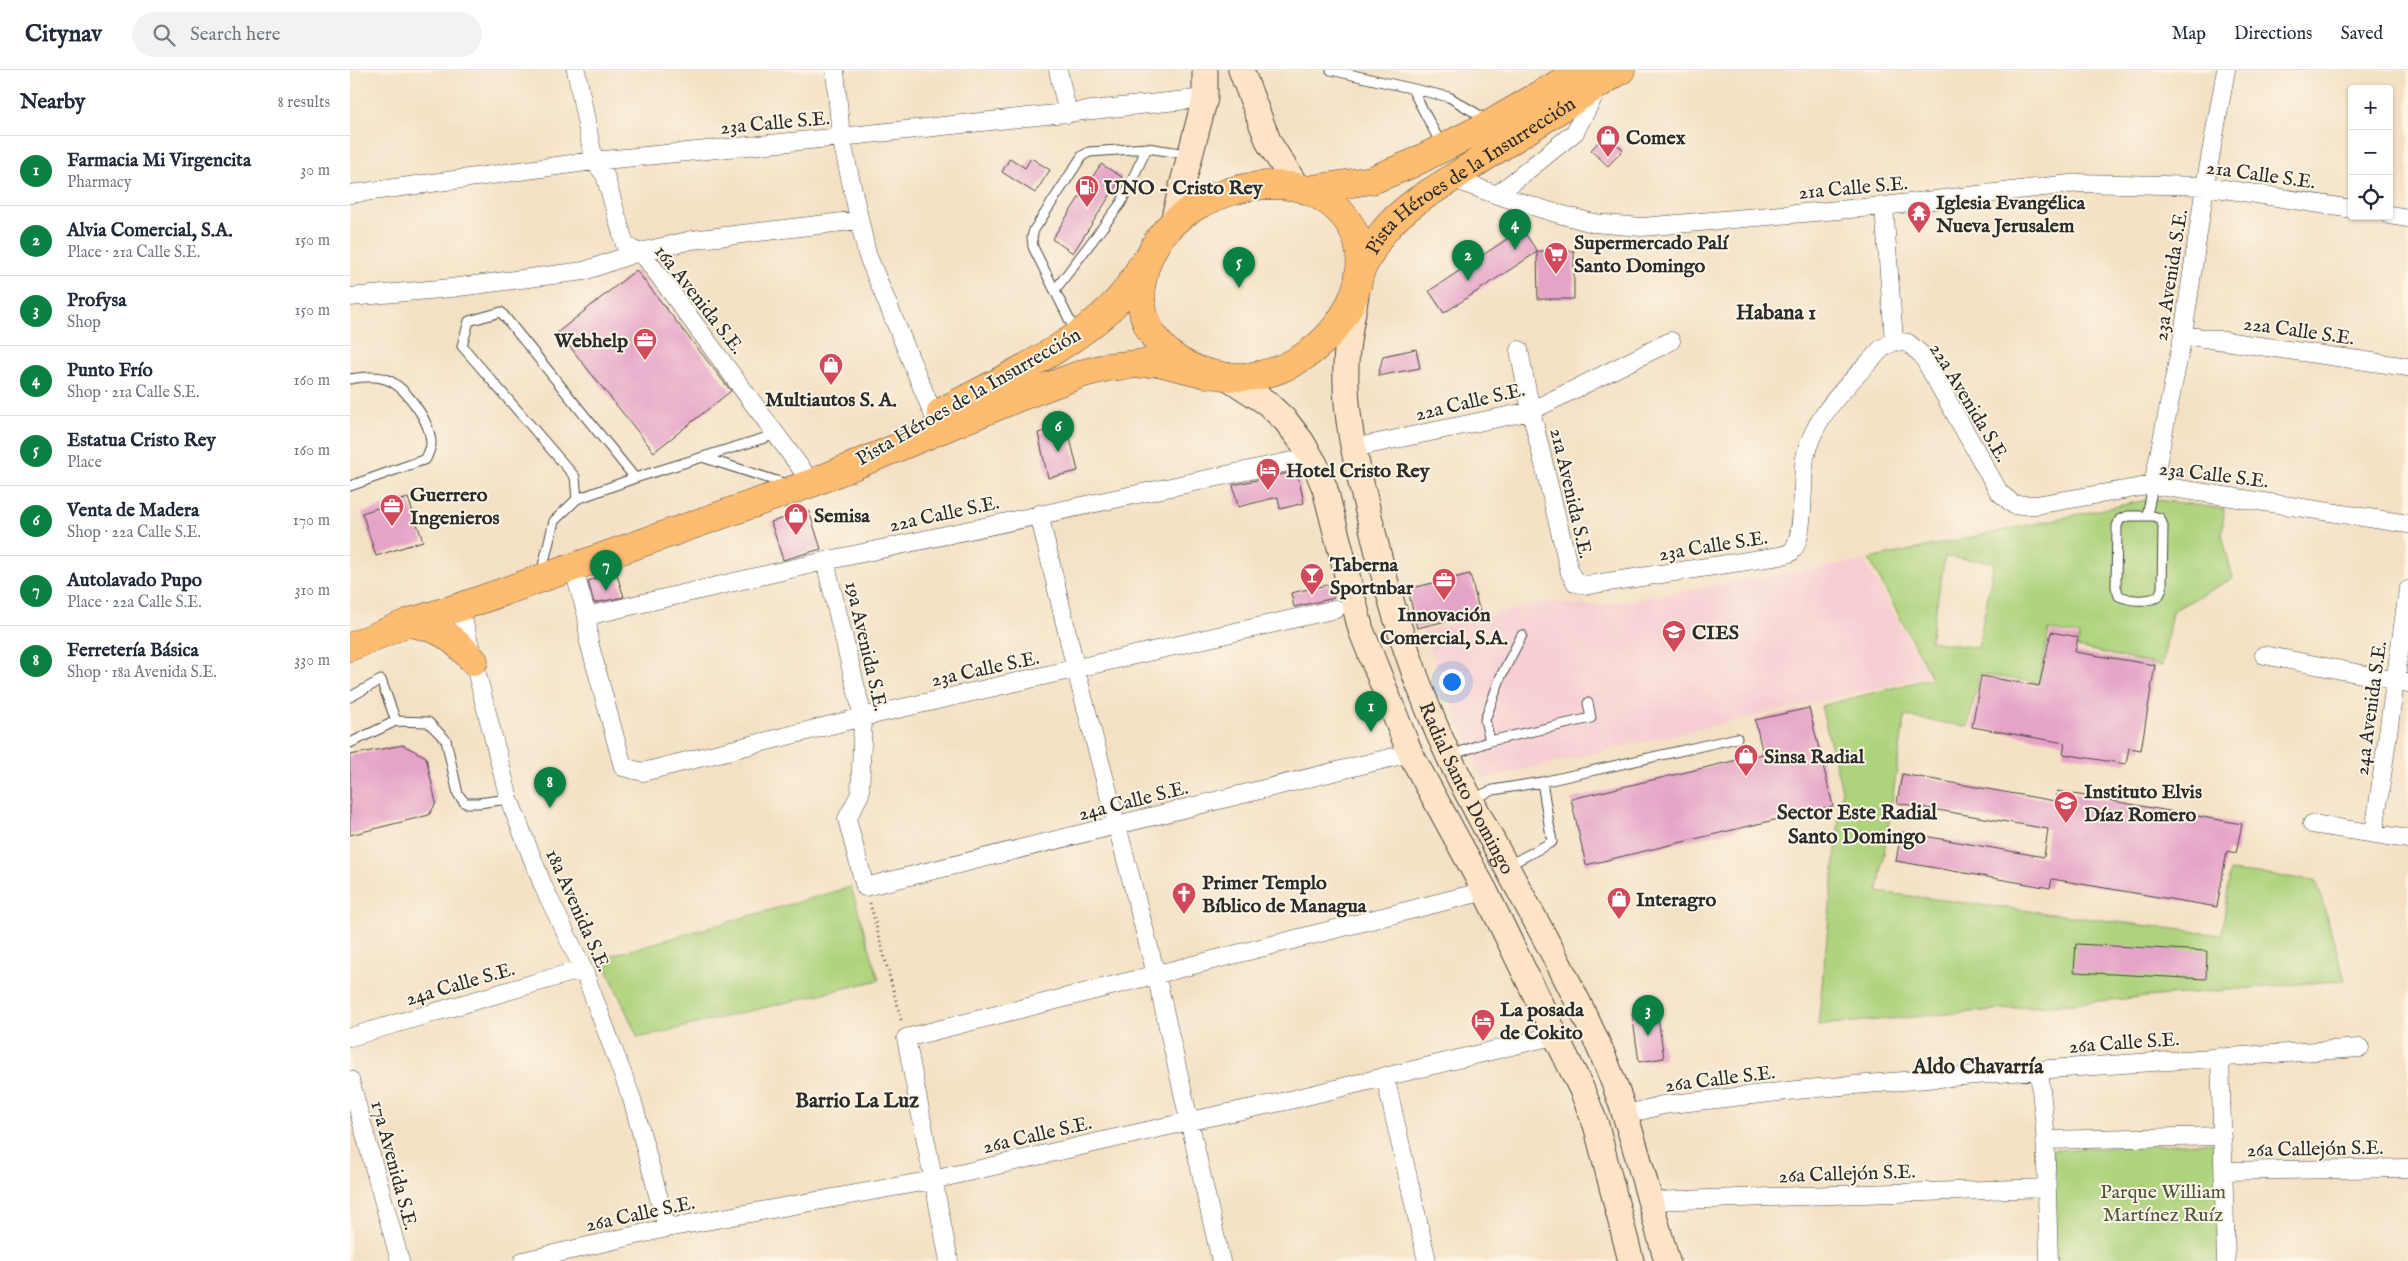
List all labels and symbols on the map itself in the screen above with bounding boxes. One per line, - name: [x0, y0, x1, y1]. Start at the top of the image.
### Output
- street label: Pista Héroes de la Insurrección: [1361, 91, 1581, 260]
- street label: 23a Calle S.E.: [719, 106, 831, 141]
- shop icon: Comex: [1595, 124, 1621, 158]
- place label: Comex: [1626, 126, 1686, 151]
- street label: 21a Calle S.E.: [2205, 155, 2317, 196]
- street label: 21a Calle S.E.: [1797, 171, 1909, 206]
- fuel station icon: UNO - Cristo Rey: [1074, 174, 1100, 208]
- place label: UNO - Cristo Rey: [1103, 176, 1264, 201]
- place label: Iglesia Evangélica Nueva Jerusalem: [1935, 191, 2086, 239]
- temple icon: Iglesia Evangélica Nueva Jerusalem: [1906, 200, 1932, 234]
- street label: 23a Avenida S.E.: [2149, 208, 2194, 343]
- pin: 4: [1499, 209, 1531, 250]
- place label: Supermercado Palí Santo Domingo: [1574, 231, 1729, 279]
- street label: 16a Avenida S.E.: [648, 240, 749, 360]
- pin: 2: [1452, 240, 1484, 281]
- supermarket icon: Supermercado Palí Santo Domingo: [1543, 241, 1569, 275]
- pin: 5: [1223, 247, 1255, 288]
- district label: Habana 1: [1736, 300, 1816, 327]
- street label: 22a Calle S.E.: [2242, 311, 2356, 352]
- street label: Pista Héroes de la Insurrección: [852, 322, 1086, 472]
- office icon: Webhelp: [632, 327, 658, 361]
- place label: Webhelp: [553, 329, 628, 354]
- street label: 22a Avenida S.E.: [1923, 338, 2014, 467]
- shop icon: Multiautos S. A.: [818, 352, 844, 386]
- street label: 22a Calle S.E.: [1413, 378, 1528, 427]
- place label: Multiautos S. A.: [765, 388, 897, 413]
- pin: 6: [1042, 411, 1074, 452]
- street label: 21a Avenida S.E.: [1543, 426, 1598, 561]
- street label: 23a Calle S.E.: [2158, 456, 2270, 495]
- hotel icon: Hotel Cristo Rey: [1255, 457, 1281, 491]
- place label: Hotel Cristo Rey: [1286, 459, 1431, 484]
- place label: Guerrero Ingenieros: [410, 483, 500, 531]
- street label: 22a Calle S.E.: [887, 491, 1002, 538]
- office icon: Guerrero Ingenieros: [379, 493, 405, 527]
- shop icon: Semisa: [783, 502, 809, 536]
- place label: Semisa: [814, 504, 870, 529]
- street label: 23a Calle S.E.: [1657, 526, 1769, 567]
- pin: 7: [590, 550, 622, 591]
- place label: Taberna Sportnbar: [1329, 553, 1414, 601]
- bar icon: Taberna Sportnbar: [1299, 562, 1325, 596]
- office icon: Innovación Comercial, S.A.: [1431, 567, 1457, 601]
- street label: 19a Avenida S.E.: [838, 579, 893, 714]
- place label: Innovación Comercial, S.A.: [1380, 603, 1508, 651]
- school or university icon: CIES: [1661, 619, 1687, 653]
- place label: CIES: [1692, 621, 1739, 646]
- street label: 24a Avenida S.E.: [2350, 639, 2393, 777]
- street label: 23a Calle S.E.: [929, 646, 1042, 693]
- your location: [1439, 669, 1465, 695]
- pin: 1: [1355, 691, 1387, 732]
- street label: Radial Santo Domingo: [1413, 698, 1519, 879]
- shop icon: Sinsa Radial: [1733, 743, 1759, 777]
- place label: Sinsa Radial: [1764, 745, 1865, 770]
- pin: 8: [534, 767, 566, 808]
- street label: 24a Calle S.E.: [1076, 776, 1191, 827]
- place label: Instituto Elvis Díaz Romero: [2084, 780, 2202, 828]
- school or university icon: Instituto Elvis Díaz Romero: [2053, 790, 2079, 824]
- district label: Sector Este Radial Santo Domingo: [1777, 800, 1938, 851]
- street label: 18a Avenida S.E.: [539, 845, 616, 976]
- place label: Primer Templo Bíblico de Managua: [1202, 871, 1367, 919]
- church icon: Primer Templo Bíblico de Managua: [1171, 881, 1197, 915]
- shop icon: Interagro: [1606, 886, 1632, 920]
- place label: Interagro: [1636, 888, 1716, 913]
- street label: 24a Calle S.E.: [403, 957, 518, 1012]
- pin: 3: [1632, 995, 1664, 1036]
- place label: La posada de Cokito: [1500, 998, 1584, 1046]
- hotel icon: La posada de Cokito: [1470, 1008, 1496, 1042]
- street label: 26a Calle S.E.: [2068, 1027, 2180, 1060]
- district label: Aldo Chavarría: [1912, 1054, 2044, 1081]
- street label: 26a Calle S.E.: [1664, 1060, 1777, 1099]
- district label: Barrio La Luz: [795, 1088, 919, 1115]
- street label: 17a Avenida S.E.: [364, 1098, 423, 1233]
- street label: 26a Calle S.E.: [981, 1111, 1094, 1160]
- street label: 26a Callejón S.E.: [2246, 1136, 2384, 1163]
- street label: 26a Callejón S.E.: [1778, 1160, 1916, 1189]
- park label: Parque William Martínez Ruíz: [2100, 1180, 2226, 1228]
- street label: 26a Calle S.E.: [583, 1191, 697, 1238]

